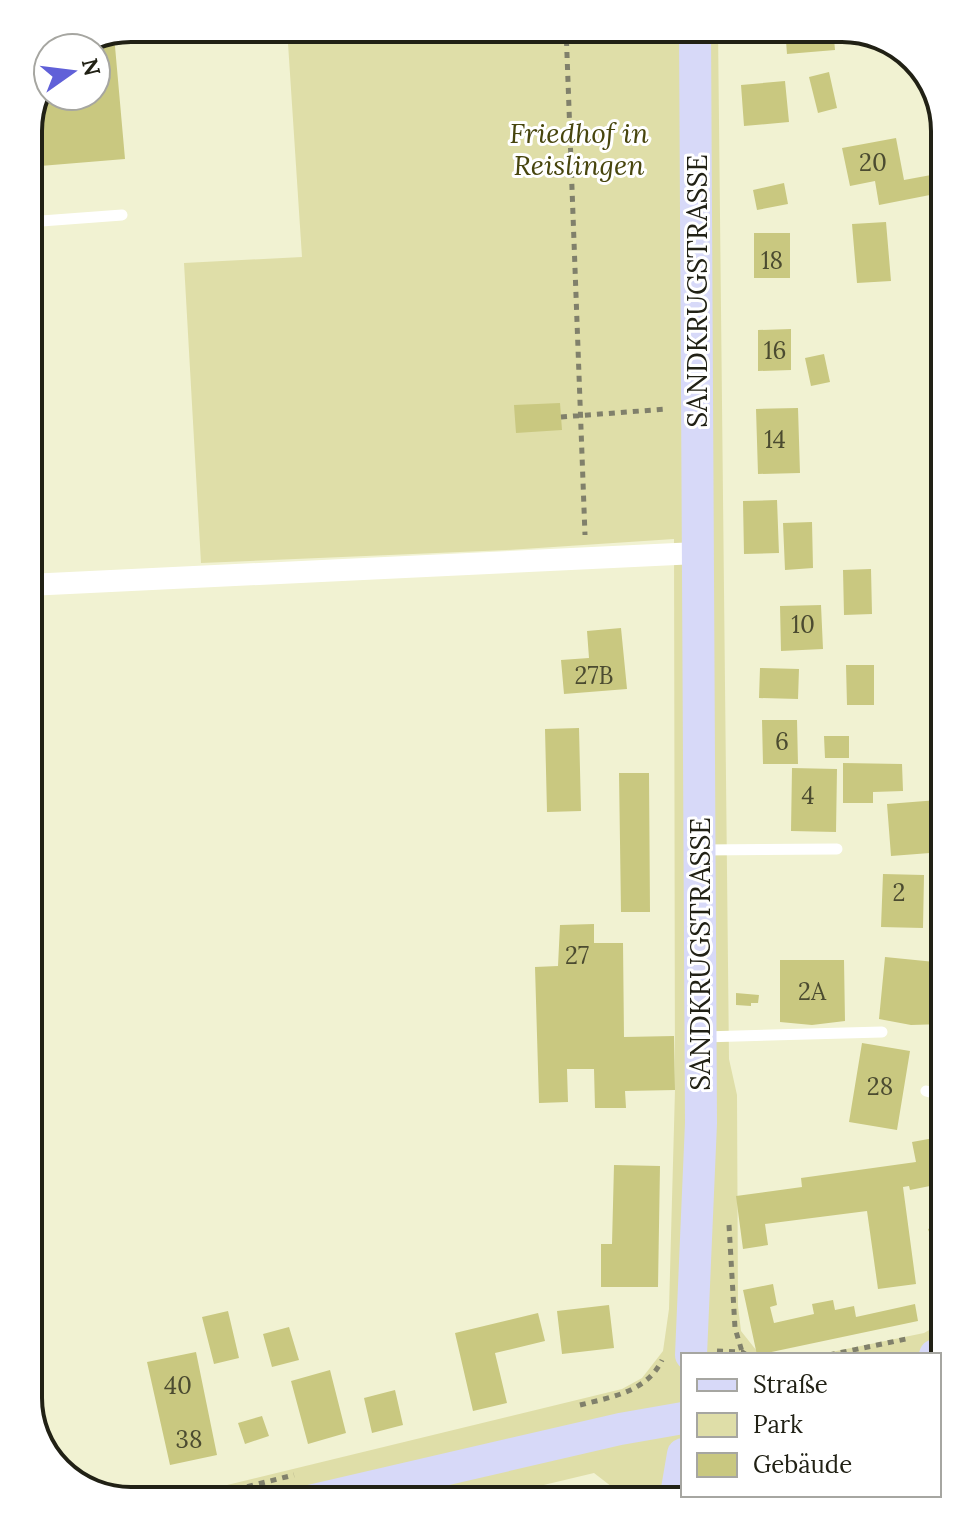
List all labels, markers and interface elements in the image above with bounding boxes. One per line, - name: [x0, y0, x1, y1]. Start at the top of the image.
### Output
- north arrow: [32, 32, 112, 112]
- text: N: [76, 56, 107, 79]
- park label: Friedhof in Reislingen: [509, 115, 649, 183]
- house number: 20: [859, 147, 887, 178]
- street label: SANDKRUGSTRASSE: [679, 154, 715, 428]
- house number: 18: [761, 245, 783, 276]
- house number: 16: [764, 335, 786, 366]
- house number: 14: [764, 424, 786, 455]
- house number: 10: [791, 609, 815, 640]
- house number: 27B: [575, 660, 613, 691]
- house number: 6: [775, 726, 789, 757]
- house number: 4: [801, 780, 815, 811]
- street label: SANDKRUGSTRASSE: [682, 817, 718, 1091]
- house number: 2: [893, 877, 905, 908]
- house number: 27: [565, 940, 589, 971]
- house number: 2A: [798, 976, 827, 1007]
- house number: 28: [867, 1071, 893, 1102]
- legend: [681, 1353, 941, 1497]
- text: Straße: [753, 1369, 828, 1400]
- house number: 40: [164, 1370, 192, 1401]
- text: Park: [753, 1409, 803, 1440]
- house number: 38: [176, 1424, 202, 1455]
- text: Gebäude: [753, 1449, 852, 1480]

